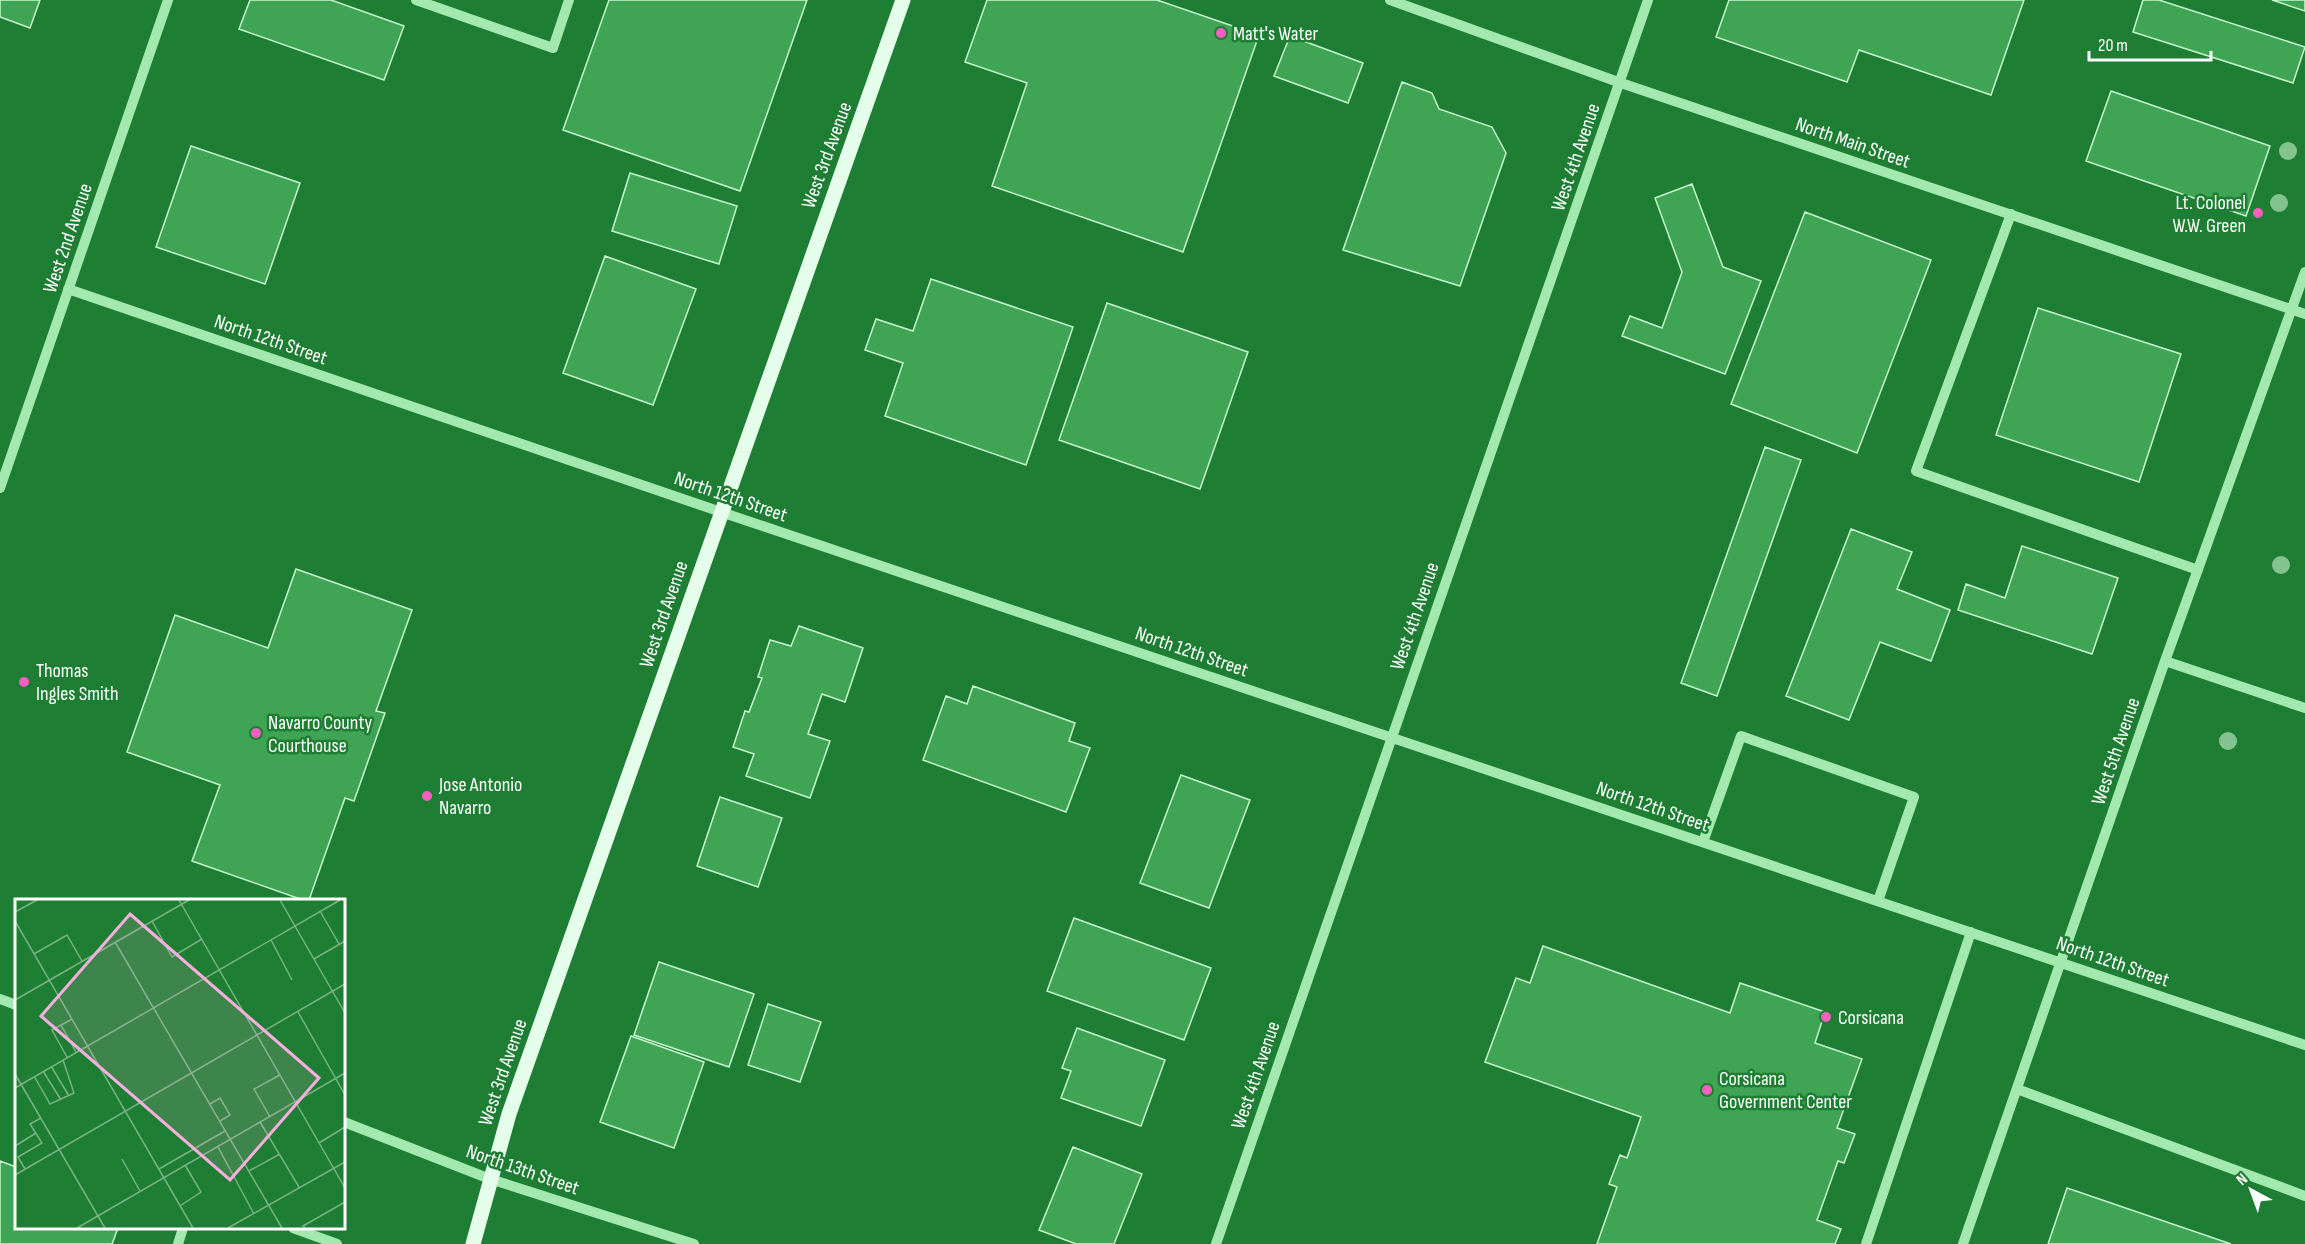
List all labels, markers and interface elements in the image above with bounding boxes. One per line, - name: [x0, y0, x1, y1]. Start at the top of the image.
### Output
- place label: Matt's Water: [1233, 22, 1318, 46]
- scale bar: [2089, 24, 2210, 62]
- marker: Matt's Water: [1214, 26, 1228, 40]
- text: 20 m: [2098, 35, 2128, 56]
- street label: West 3rd Avenue: [797, 99, 857, 212]
- street label: West 4th Avenue: [1546, 100, 1606, 214]
- street label: North Main Street: [1792, 112, 1913, 174]
- street label: West 2nd Avenue: [38, 180, 98, 296]
- place label: Lt. Colonel W.W. Green: [2172, 191, 2246, 238]
- marker: Lt. Colonel W.W. Green: [2251, 206, 2265, 220]
- street label: North 12th Street: [211, 309, 330, 370]
- street label: North 12th Street: [671, 466, 790, 527]
- street label: West 3rd Avenue: [634, 558, 693, 671]
- street label: West 4th Avenue: [1385, 559, 1445, 673]
- street label: North 12th Street: [1132, 621, 1251, 682]
- place label: Thomas Ingles Smith: [36, 659, 118, 706]
- marker: Thomas Ingles Smith: [17, 675, 31, 689]
- street label: West 5th Avenue: [2086, 694, 2146, 808]
- place label: Navarro County Courthouse: [268, 711, 373, 758]
- marker: Navarro County Courthouse: [249, 726, 263, 740]
- place label: Jose Antonio Navarro: [438, 773, 522, 820]
- street label: North 12th Street: [1593, 776, 1712, 837]
- marker: Jose Antonio Navarro: [420, 789, 434, 803]
- inset map: [15, 899, 345, 1229]
- street label: North 12th Street: [2053, 931, 2172, 992]
- place label: Corsicana: [1838, 1006, 1904, 1030]
- marker: Corsicana: [1819, 1010, 1833, 1024]
- street label: West 3rd Avenue: [473, 1016, 532, 1129]
- street label: West 4th Avenue: [1226, 1018, 1286, 1132]
- place label: Corsicana Government Center: [1719, 1067, 1852, 1114]
- marker: Corsicana Government Center: [1700, 1083, 1714, 1097]
- street label: North 13th Street: [463, 1139, 582, 1200]
- north arrow: [2221, 1160, 2281, 1220]
- text: N: [2233, 1170, 2252, 1190]

